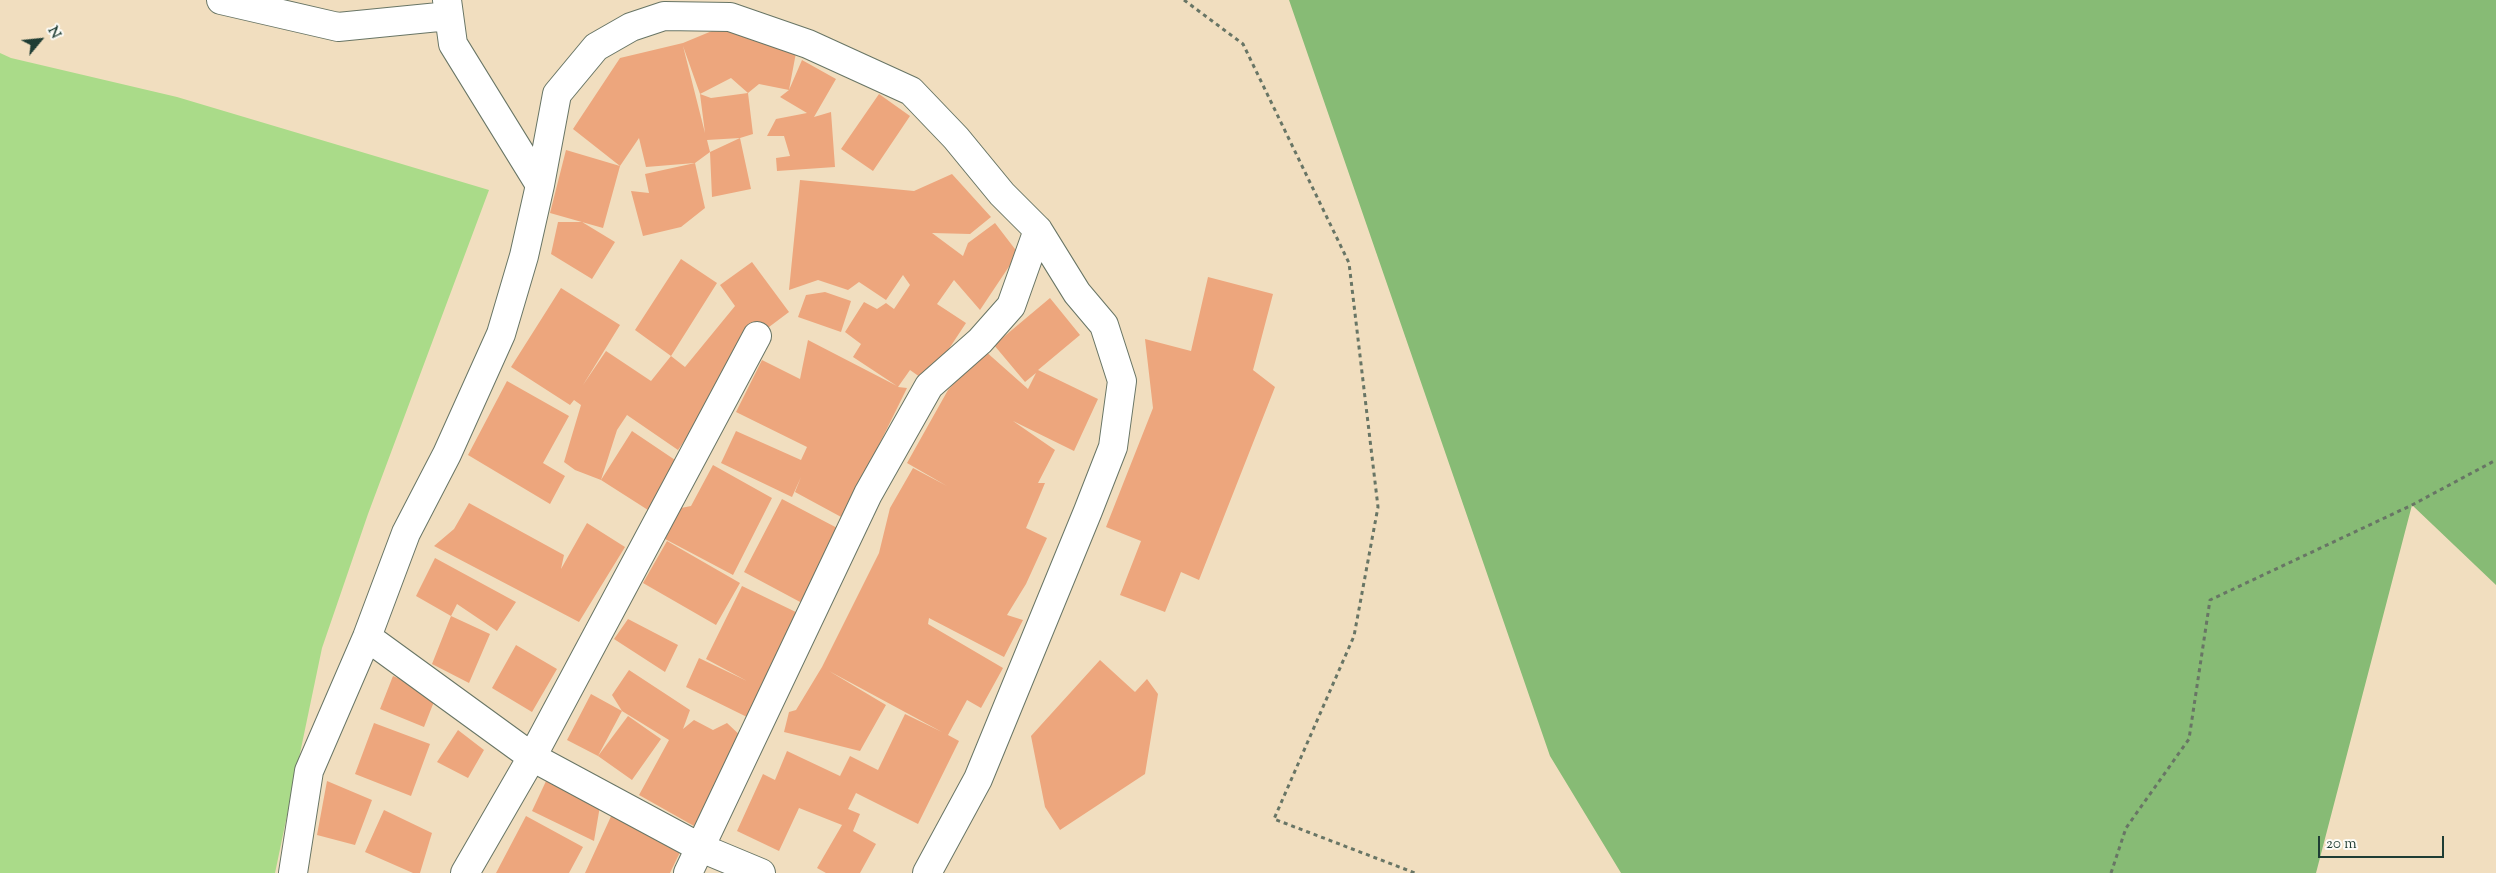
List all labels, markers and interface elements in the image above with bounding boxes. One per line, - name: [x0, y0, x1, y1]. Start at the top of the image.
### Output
- north arrow: [15, 15, 65, 65]
- text: N: [42, 23, 65, 43]
- scale bar: [2321, 826, 2447, 858]
- text: 20 m: [2326, 834, 2357, 855]

